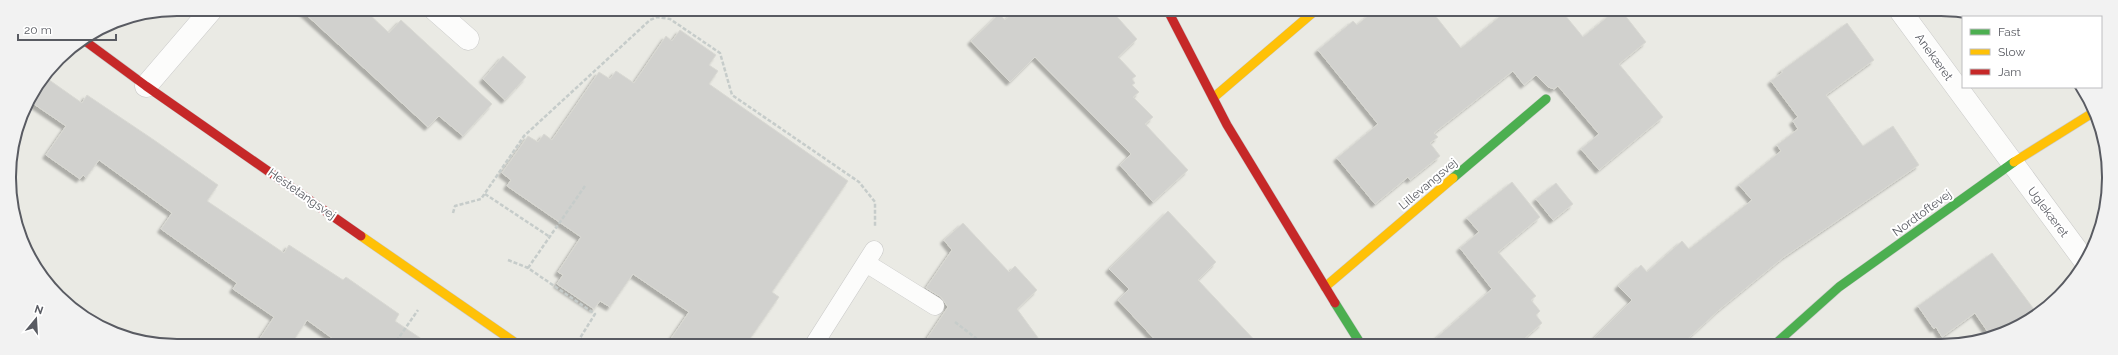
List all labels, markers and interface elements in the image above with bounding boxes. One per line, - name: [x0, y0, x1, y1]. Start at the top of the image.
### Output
- scale bar: [18, 16, 116, 42]
- legend: [1962, 16, 2102, 88]
- text: 20 m: [24, 23, 52, 37]
- text: Fast: [1998, 25, 2021, 39]
- street label: Anekæret: [1912, 31, 1956, 83]
- text: Slow: [1998, 45, 2025, 59]
- text: Jam: [1998, 65, 2021, 79]
- street label: Lillevangsvej: [1396, 156, 1460, 212]
- street label: Hestetangsvej: [266, 166, 338, 222]
- street label: Uglekæret: [2025, 184, 2071, 240]
- street label: Nordtoftevej: [1890, 187, 1954, 239]
- north arrow: [16, 299, 56, 339]
- text: N: [33, 302, 45, 317]

